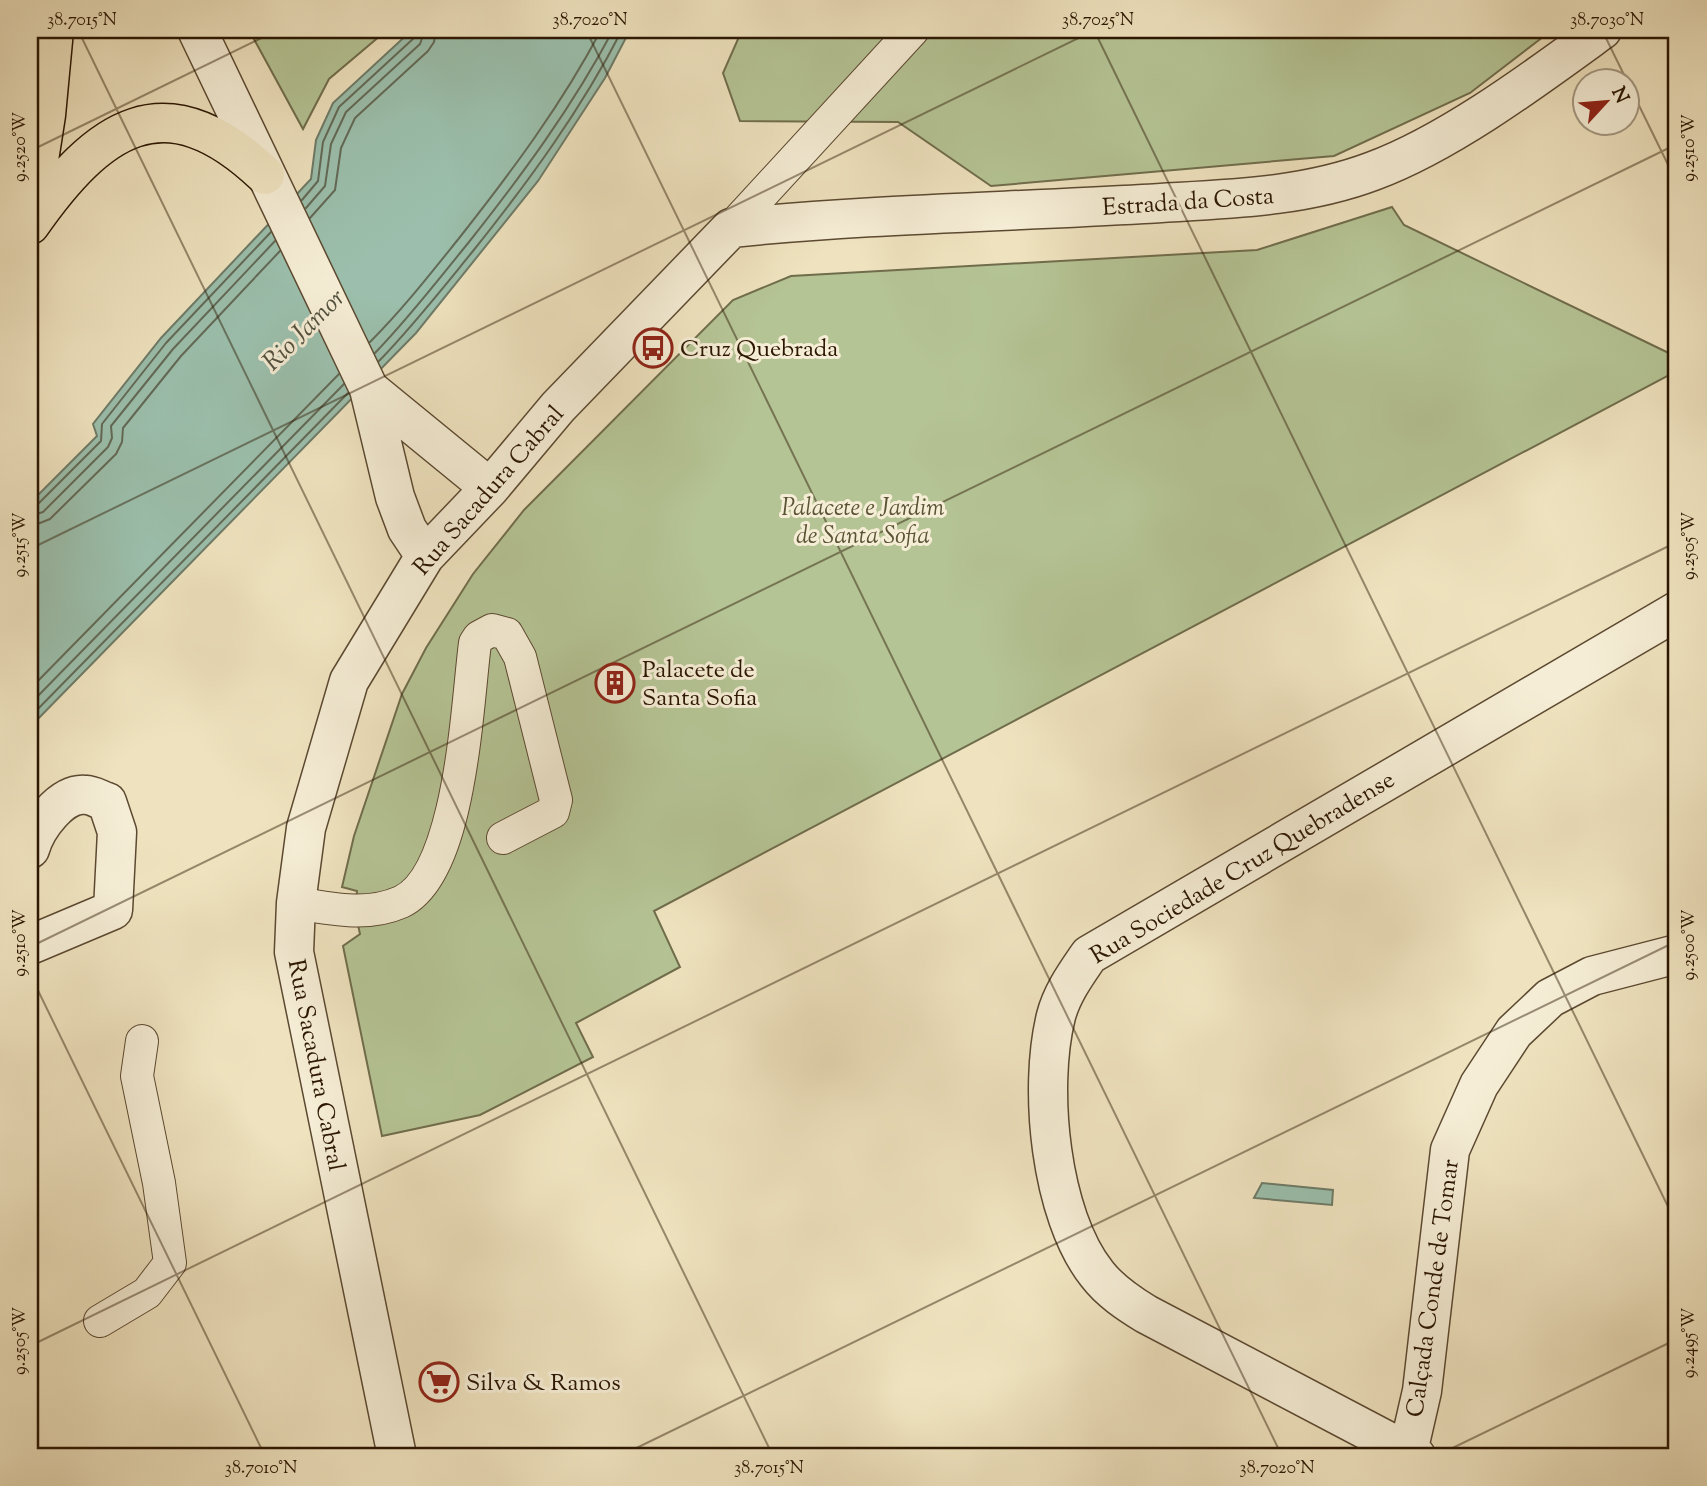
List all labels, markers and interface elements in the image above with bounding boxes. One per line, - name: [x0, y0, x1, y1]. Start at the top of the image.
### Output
- text: 38.7015°N: [47, 8, 117, 34]
- text: 38.7020°N: [552, 8, 628, 34]
- text: 38.7025°N: [1062, 8, 1134, 34]
- text: 38.7030°N: [1570, 8, 1644, 34]
- north arrow: [1570, 66, 1640, 136]
- text: N: [1604, 83, 1634, 108]
- text: 9.2520°W: [8, 112, 34, 182]
- text: 9.2510°W: [1677, 114, 1703, 182]
- street label: Estrada da Costa: [1101, 180, 1275, 226]
- water label: Rio Jamor: [255, 281, 354, 380]
- bus stop icon: Cruz Quebrada: [632, 327, 674, 369]
- place label: Cruz Quebrada: [680, 333, 838, 367]
- street label: Rua Sacadura Cabral: [406, 399, 573, 584]
- park label: Palacete e Jardim de Santa Sofia: [782, 492, 944, 554]
- text: 9.2505°W: [1677, 512, 1703, 580]
- text: 9.2515°W: [8, 513, 34, 577]
- place label: Palacete de Santa Sofia: [642, 654, 757, 716]
- building icon: Palacete de Santa Sofia: [594, 662, 636, 704]
- street label: Rua Sociedade Cruz Quebradense: [1084, 764, 1402, 973]
- text: 9.2510°W: [8, 909, 34, 977]
- text: 9.2500°W: [1677, 909, 1703, 981]
- street label: Rua Sacadura Cabral: [278, 957, 352, 1175]
- street label: Calçada Conde de Tomar: [1399, 1157, 1469, 1420]
- text: 9.2505°W: [8, 1307, 34, 1375]
- text: 9.2495°W: [1677, 1308, 1703, 1378]
- supermarket icon: Silva & Ramos: [418, 1361, 460, 1403]
- place label: Silva & Ramos: [466, 1367, 621, 1401]
- text: 38.7010°N: [225, 1456, 297, 1482]
- text: 38.7015°N: [734, 1456, 804, 1482]
- text: 38.7020°N: [1239, 1456, 1315, 1482]

